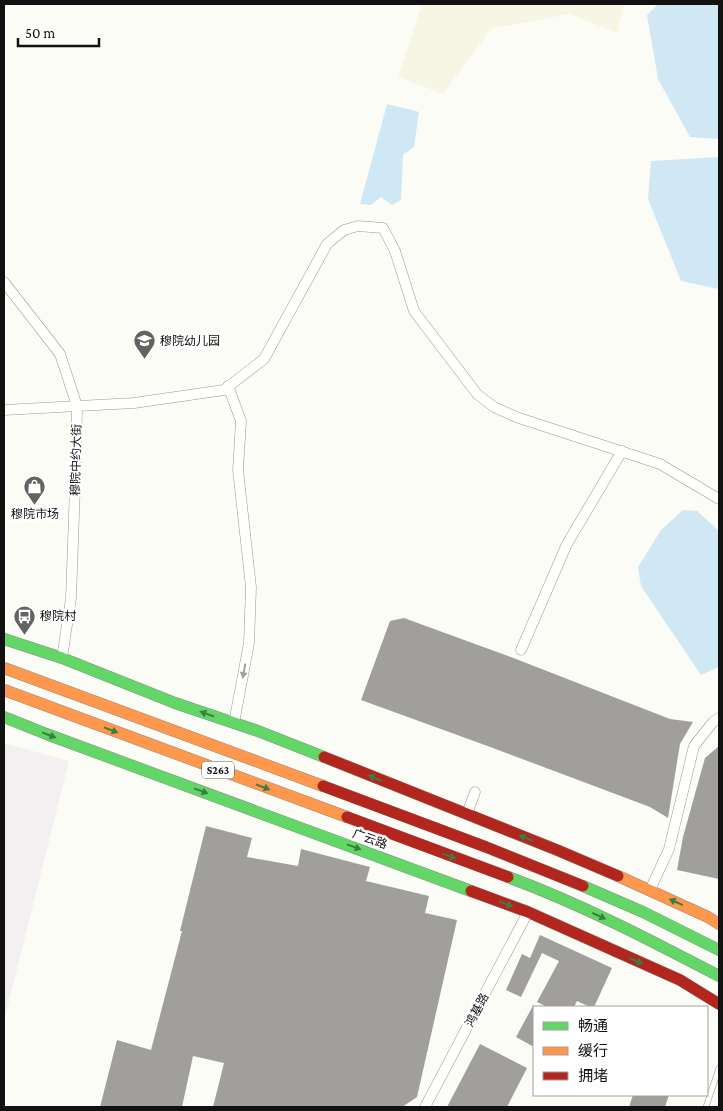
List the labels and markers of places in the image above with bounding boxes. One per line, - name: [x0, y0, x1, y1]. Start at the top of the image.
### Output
- school or university icon: 穆院幼儿园: [132, 329, 156, 360]
- place label: 穆院幼儿园: [160, 334, 220, 348]
- shop icon: 穆院市场: [23, 475, 47, 506]
- place label: 穆院市场: [11, 507, 59, 521]
- bus stop icon: 穆院村: [12, 604, 36, 635]
- place label: 穆院村: [40, 609, 77, 623]

